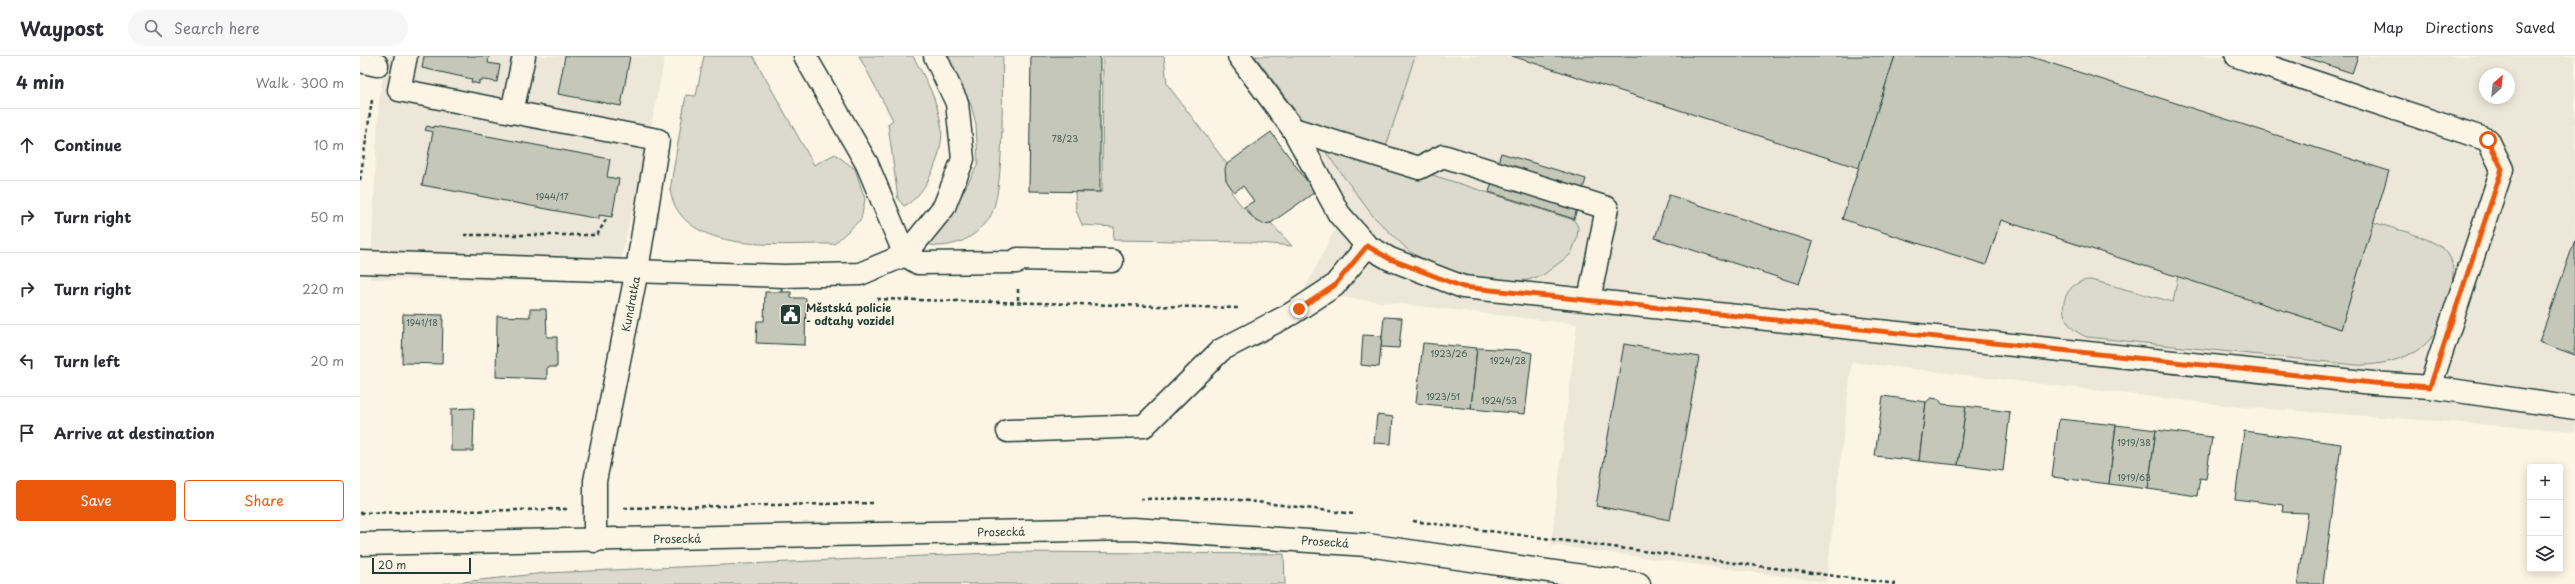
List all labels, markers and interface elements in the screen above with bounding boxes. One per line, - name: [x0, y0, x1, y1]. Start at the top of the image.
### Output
- search box: [128, 10, 408, 46]
- text: Waypost: [20, 14, 104, 42]
- text: Search here: [174, 16, 260, 39]
- icon: search: [142, 17, 164, 39]
- text: Map: [2373, 17, 2403, 38]
- text: Directions: [2425, 17, 2493, 38]
- text: Saved: [2515, 17, 2555, 38]
- north arrow: [2479, 68, 2515, 104]
- text: 4 min: [16, 69, 64, 95]
- text: Walk · 300 m: [256, 73, 344, 92]
- house number: 78/23: [1052, 131, 1078, 145]
- route start: [2479, 131, 2497, 149]
- text: Continue: [54, 133, 122, 156]
- icon: ahead: [16, 134, 38, 156]
- text: 10 m: [314, 135, 344, 154]
- house number: 1944/17: [535, 189, 569, 203]
- text: Turn right: [54, 205, 131, 228]
- icon: right: [16, 206, 38, 228]
- text: 50 m: [310, 207, 344, 226]
- street label: Kundratka: [617, 275, 644, 333]
- text: Turn right: [54, 277, 131, 300]
- icon: right: [16, 278, 38, 300]
- text: 220 m: [302, 279, 344, 298]
- place label: Městská policie - odtahy vozidel: [806, 299, 894, 329]
- route end: [1290, 300, 1308, 318]
- public building icon: Městská policie - odtahy vozidel: [777, 301, 803, 327]
- house number: 1941/18: [406, 315, 438, 329]
- house number: 1923/26: [1431, 346, 1467, 360]
- text: Turn left: [54, 349, 120, 372]
- icon: left: [16, 350, 38, 372]
- text: 20 m: [310, 351, 344, 370]
- house number: 1924/28: [1490, 353, 1526, 367]
- house number: 1923/51: [1426, 389, 1460, 403]
- house number: 1924/53: [1481, 393, 1517, 407]
- text: Arrive at destination: [54, 421, 215, 444]
- icon: arrive: [16, 422, 38, 444]
- house number: 1919/38: [2117, 435, 2151, 449]
- map controls: [2527, 464, 2563, 572]
- button: +: [2527, 464, 2563, 500]
- house number: 1919/63: [2117, 470, 2151, 484]
- button: Save: [16, 480, 176, 521]
- button: Share: [184, 480, 344, 521]
- button: −: [2527, 500, 2563, 536]
- street label: Prosecká: [977, 523, 1025, 540]
- street label: Prosecká: [653, 530, 701, 547]
- street label: Prosecká: [1300, 531, 1350, 552]
- button: layers: [2527, 536, 2563, 572]
- scale bar: [372, 556, 471, 575]
- text: 20 m: [378, 556, 406, 573]

